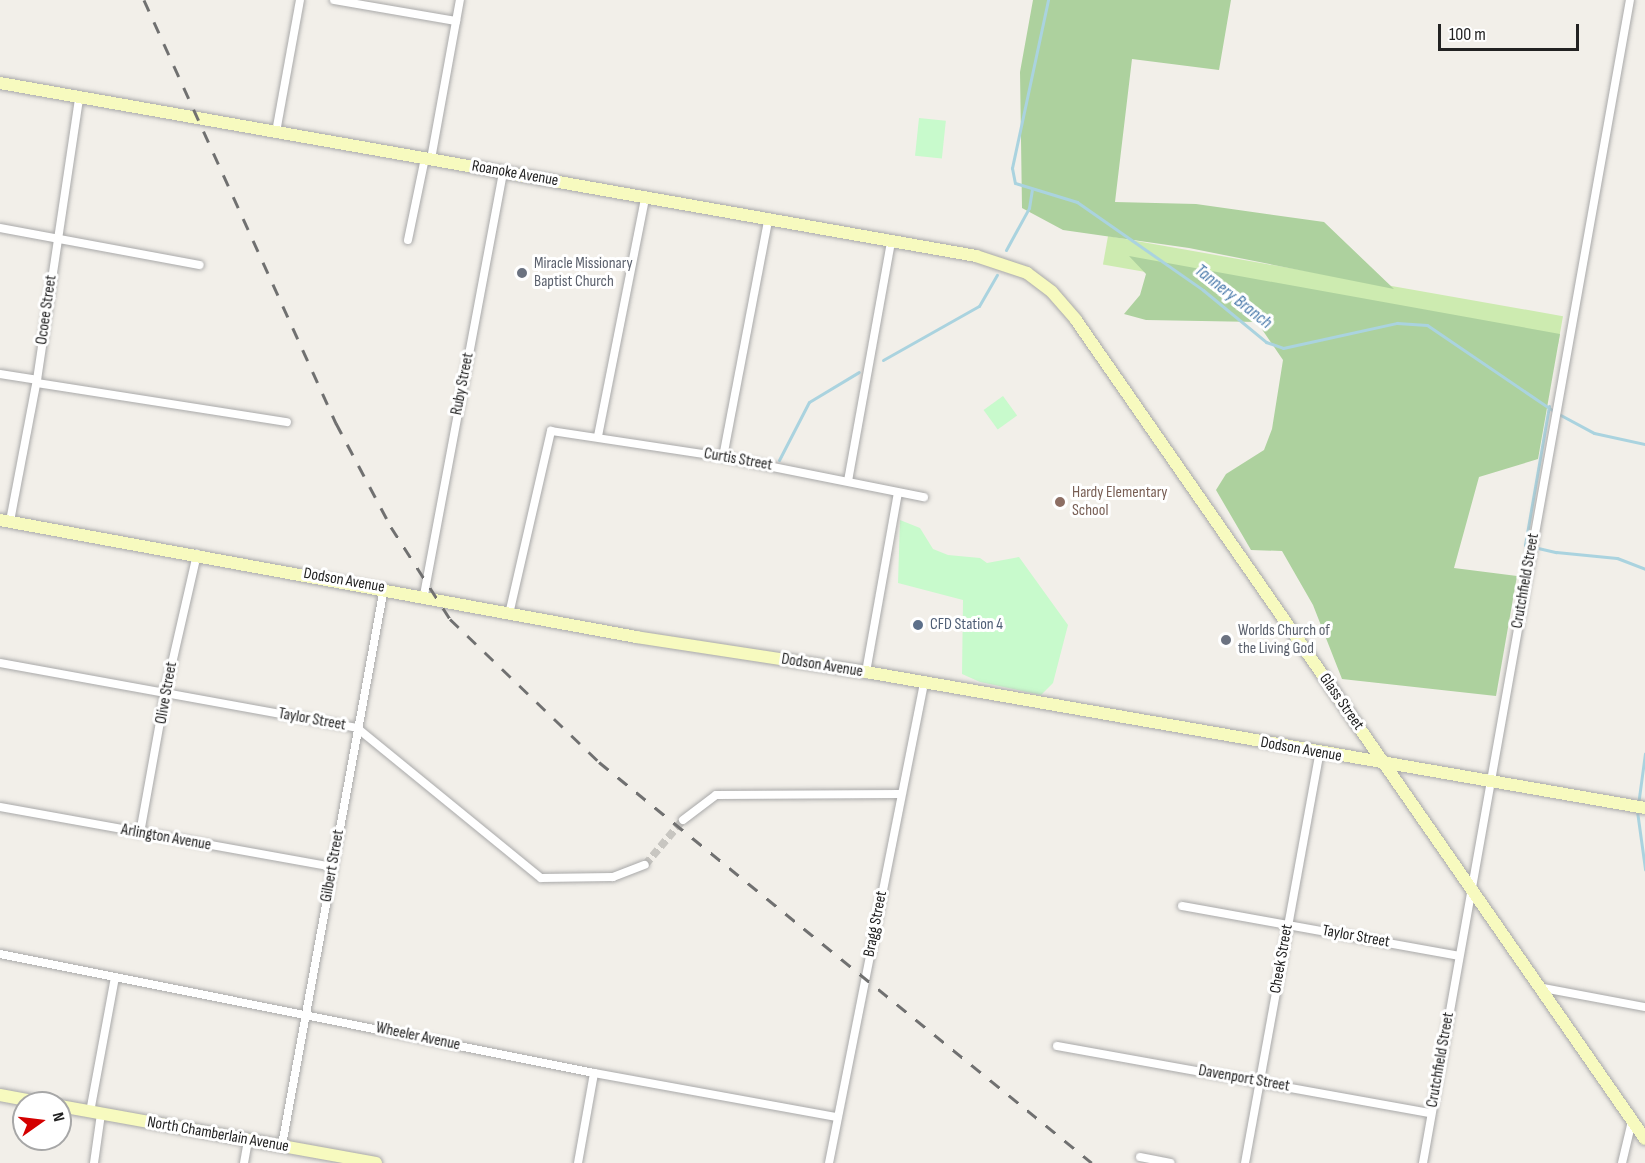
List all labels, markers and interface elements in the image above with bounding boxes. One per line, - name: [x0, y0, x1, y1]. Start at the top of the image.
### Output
- scale bar: [1441, 12, 1582, 50]
- text: 100 m: [1449, 24, 1486, 45]
- street label: Roanoke Avenue: [470, 157, 560, 191]
- place label: Miracle Missionary Baptist Church: [534, 254, 633, 292]
- water label: Tannery Branch: [1190, 260, 1276, 334]
- marker: Miracle Missionary Baptist Church: [515, 266, 529, 280]
- street label: Ocoee Street: [33, 274, 61, 346]
- street label: Ruby Street: [448, 351, 478, 417]
- street label: Curtis Street: [702, 445, 774, 475]
- place label: Hardy Elementary School: [1072, 483, 1168, 521]
- marker: Hardy Elementary School: [1053, 495, 1067, 509]
- street label: Crutchfield Street: [1508, 532, 1544, 630]
- street label: Dodson Avenue: [302, 564, 386, 598]
- place label: CFD Station 4: [930, 615, 1003, 635]
- marker: CFD Station 4: [911, 618, 925, 632]
- place label: Worlds Church of the Living God: [1238, 621, 1330, 659]
- marker: Worlds Church of the Living God: [1219, 633, 1233, 647]
- street label: Dodson Avenue: [780, 650, 864, 682]
- street label: Olive Street: [152, 660, 182, 726]
- street label: Glass Street: [1315, 670, 1367, 734]
- street label: Taylor Street: [277, 705, 347, 735]
- street label: Dodson Avenue: [1259, 733, 1343, 767]
- street label: Arlington Avenue: [119, 821, 213, 855]
- street label: Gilbert Street: [317, 828, 349, 904]
- street label: Bragg Street: [860, 889, 892, 959]
- street label: Taylor Street: [1321, 922, 1391, 952]
- street label: Cheek Street: [1266, 923, 1298, 995]
- street label: Crutchfield Street: [1423, 1011, 1459, 1109]
- street label: Wheeler Avenue: [374, 1019, 462, 1055]
- street label: Davenport Street: [1197, 1062, 1291, 1096]
- north arrow: [12, 1091, 72, 1151]
- text: N: [48, 1111, 68, 1123]
- street label: North Chamberlain Avenue: [146, 1113, 290, 1157]

